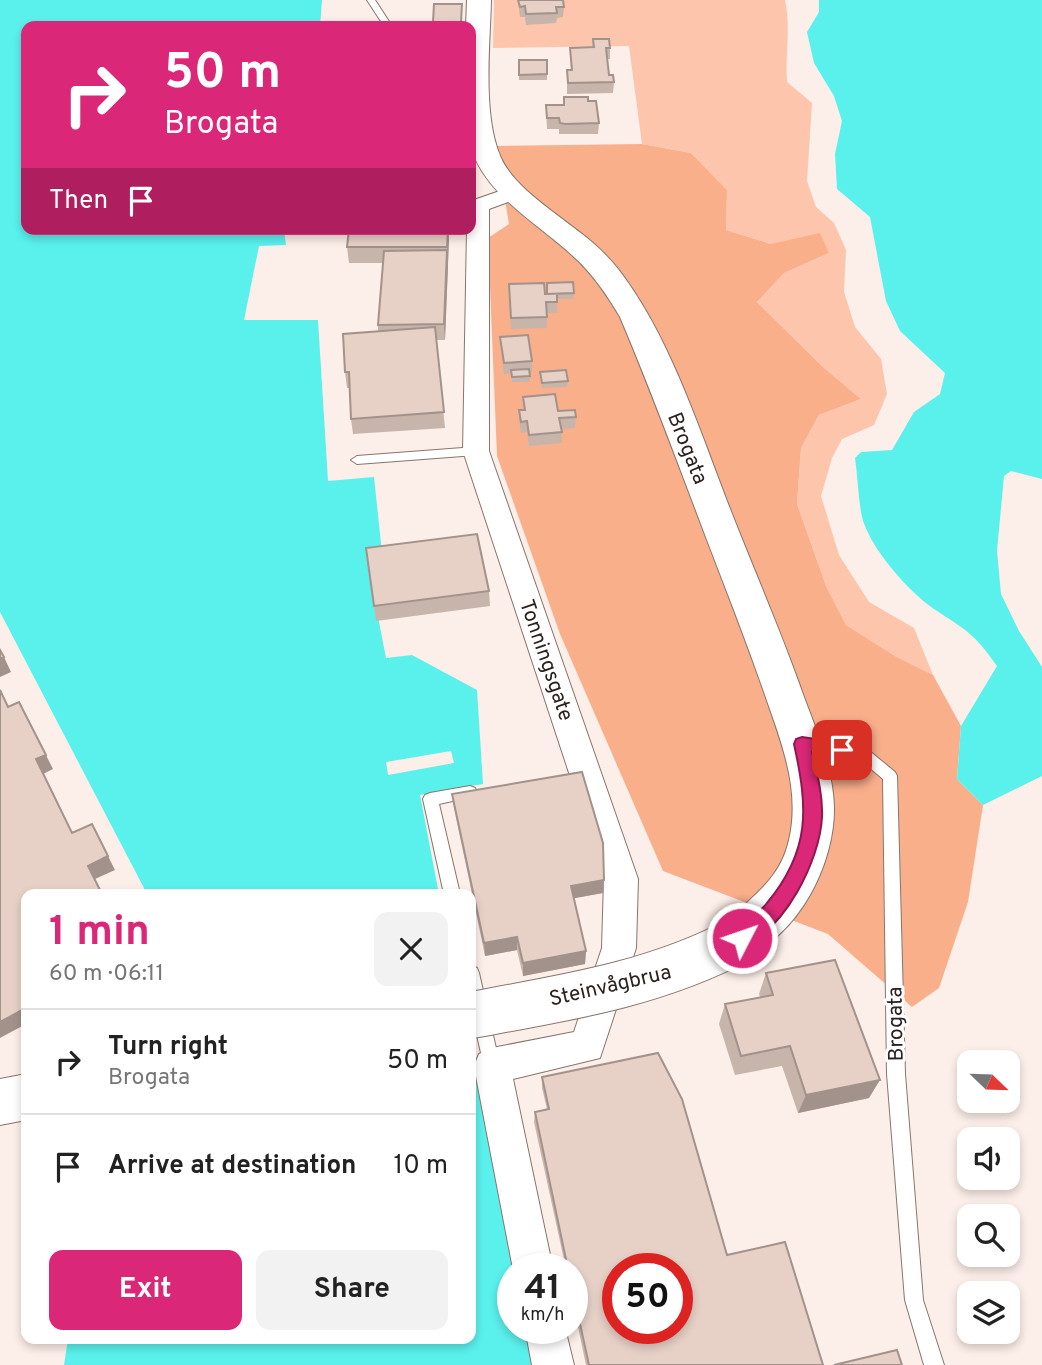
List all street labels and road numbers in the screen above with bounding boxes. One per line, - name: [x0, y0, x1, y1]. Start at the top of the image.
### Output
- street label: Brogata: [660, 409, 713, 488]
- street label: Tonningsgate: [512, 596, 579, 725]
- street label: Steinvågbrua: [547, 959, 674, 1014]
- street label: Brogata: [882, 986, 911, 1062]

